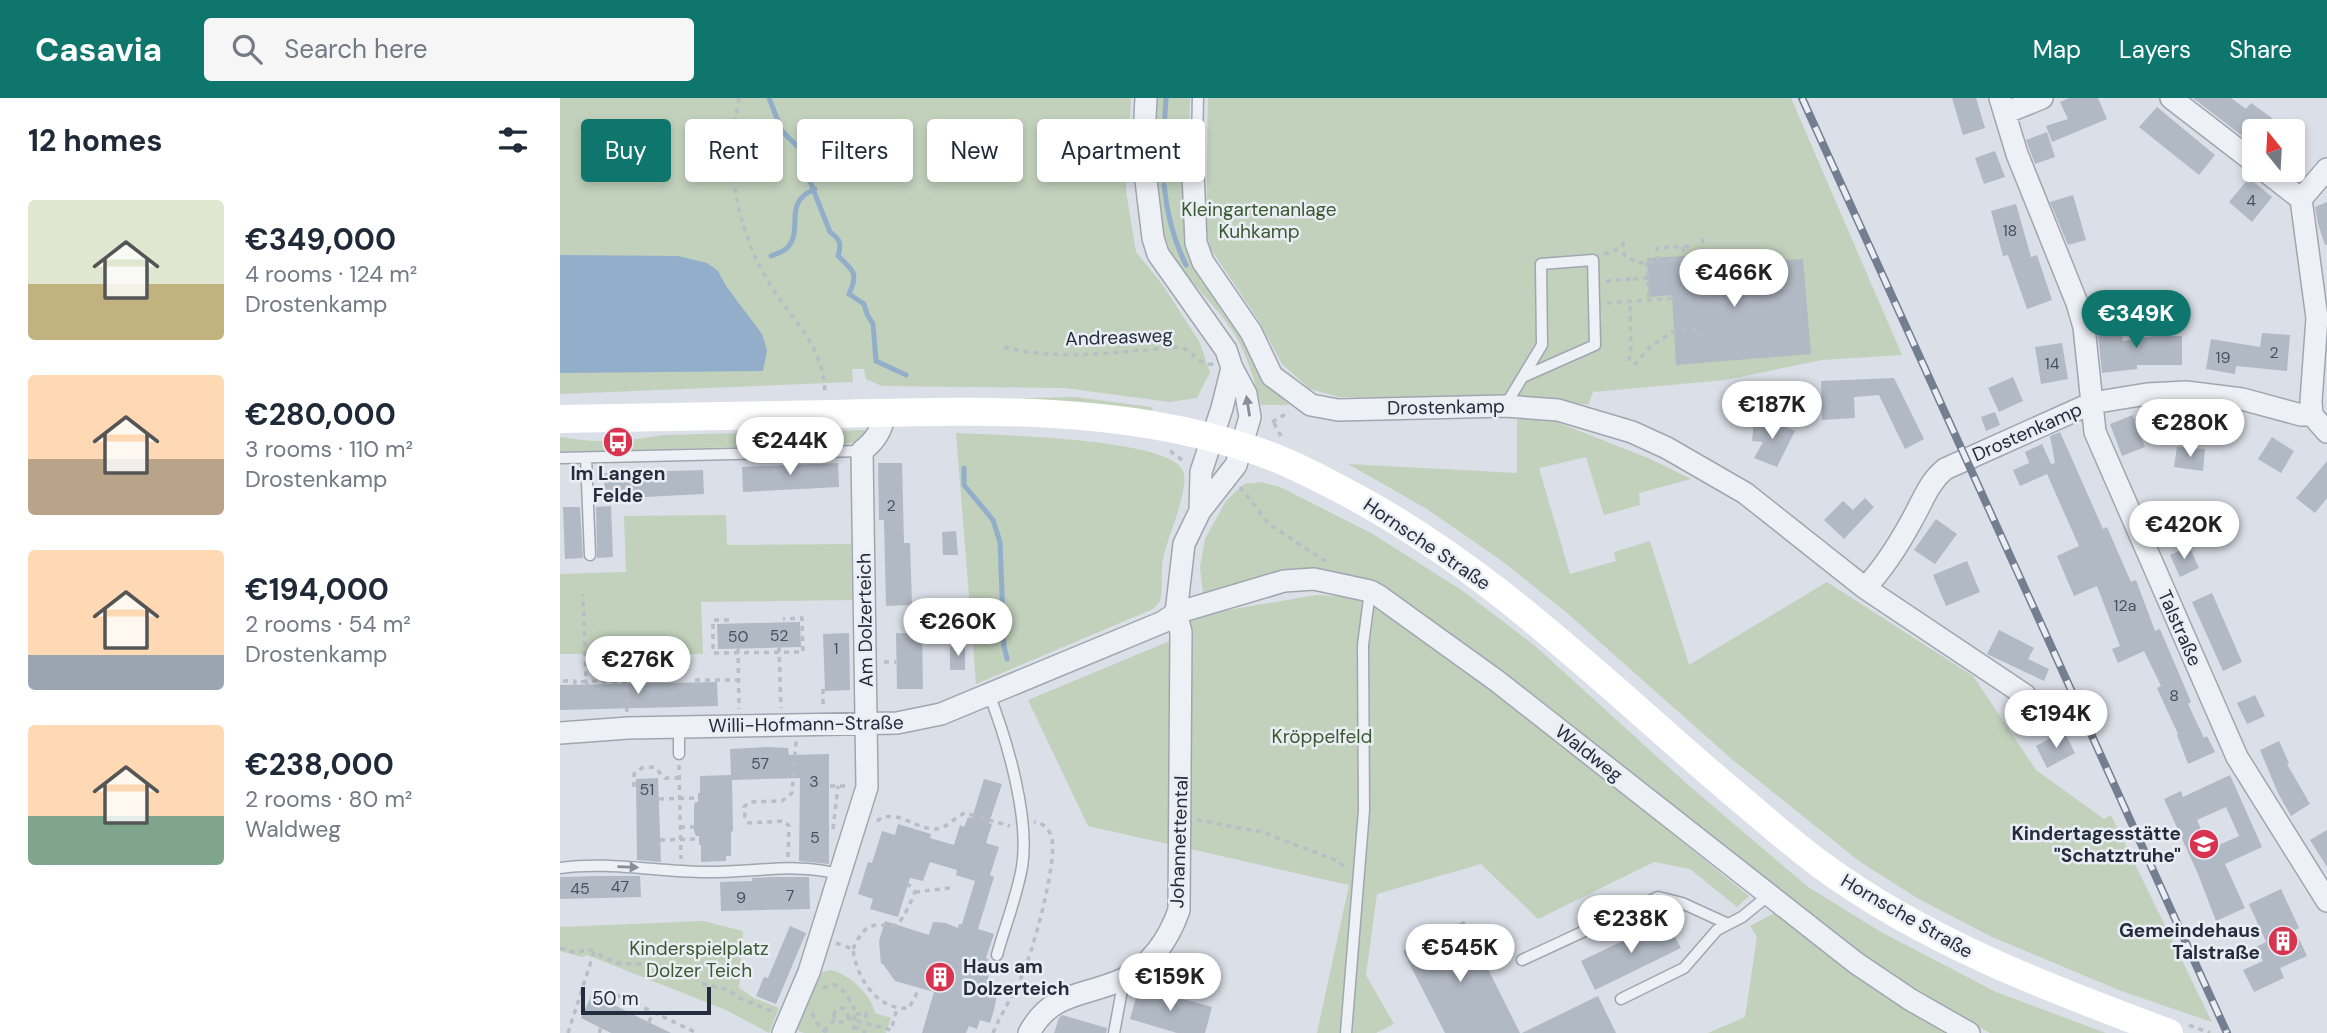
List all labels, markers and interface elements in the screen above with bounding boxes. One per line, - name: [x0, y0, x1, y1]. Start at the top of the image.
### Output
- search box: [204, 18, 694, 81]
- text: Casavia: [35, 28, 162, 71]
- icon: search: [228, 30, 266, 68]
- text: Search here: [284, 32, 428, 66]
- text: Map: [2033, 34, 2081, 65]
- text: Layers: [2119, 34, 2191, 65]
- text: Share: [2229, 34, 2292, 65]
- chip: Buy: [581, 119, 671, 182]
- chip: Rent: [685, 119, 783, 182]
- chip: Filters: [797, 119, 913, 182]
- chip: New: [927, 119, 1023, 182]
- chip: Apartment: [1037, 119, 1205, 182]
- north arrow: [2242, 119, 2305, 182]
- map controls: [2242, 119, 2305, 182]
- text: 12 homes: [28, 121, 162, 160]
- icon: filters: [494, 121, 532, 159]
- house number: 4: [2246, 190, 2256, 211]
- park label: Kleingartenanlage Kuhkamp: [1181, 197, 1337, 244]
- text: €349,000: [245, 220, 396, 259]
- house number: 18: [2003, 220, 2017, 241]
- icon: home: [84, 228, 168, 312]
- pin: €466K: [1685, 250, 1783, 309]
- text: €466K: [1695, 257, 1773, 287]
- text: 4 rooms · 124 m²: [245, 259, 417, 289]
- text: Drostenkamp: [245, 289, 387, 319]
- pin: €349K: [2087, 290, 2185, 350]
- text: €349K: [2098, 298, 2174, 328]
- street label: Andreasweg: [1065, 323, 1174, 351]
- house number: 2: [2269, 342, 2279, 363]
- house number: 19: [2215, 347, 2231, 368]
- house number: 14: [2045, 353, 2060, 374]
- pin: €187K: [1723, 382, 1821, 441]
- text: €187K: [1738, 389, 1806, 419]
- street label: Drostenkamp: [1387, 393, 1505, 421]
- one-way arrow: [1242, 394, 1253, 416]
- text: €280,000: [245, 395, 396, 434]
- street label: Drostenkamp: [1968, 397, 2086, 467]
- pin: €280K: [2141, 400, 2239, 459]
- icon: home: [84, 403, 168, 487]
- text: €280K: [2151, 407, 2229, 437]
- pin: €244K: [741, 418, 839, 477]
- bus stop icon: Im Langen Felde: [601, 425, 635, 459]
- text: €244K: [752, 425, 828, 455]
- text: 3 rooms · 110 m²: [245, 434, 413, 464]
- place label: Im Langen Felde: [570, 461, 666, 508]
- text: Drostenkamp: [245, 464, 387, 494]
- street label: Hornsche Straße: [1359, 492, 1495, 596]
- house number: 2: [886, 495, 896, 516]
- pin: €420K: [2135, 502, 2233, 561]
- text: €420K: [2145, 509, 2223, 539]
- street label: Am Dolzerteich: [851, 553, 879, 687]
- text: €194,000: [245, 570, 389, 609]
- icon: home: [84, 578, 168, 662]
- street label: Talstraße: [2152, 586, 2208, 670]
- house number: 12a: [2114, 595, 2136, 616]
- pin: €260K: [909, 598, 1007, 658]
- text: €260K: [919, 606, 997, 636]
- text: 2 rooms · 54 m²: [245, 609, 411, 639]
- house number: 52: [770, 625, 788, 646]
- house number: 50: [728, 626, 748, 647]
- pin: €276K: [589, 636, 687, 696]
- house number: 1: [834, 638, 839, 659]
- text: Drostenkamp: [245, 639, 387, 669]
- text: €276K: [602, 644, 674, 674]
- house number: 8: [2169, 685, 2179, 706]
- pin: €194K: [2007, 690, 2105, 750]
- text: €194K: [2020, 698, 2092, 728]
- street label: Willi-Hofmann-Straße: [708, 710, 904, 738]
- street label: Waldweg: [1550, 719, 1628, 788]
- park label: Kröppelfeld: [1272, 724, 1372, 749]
- text: €238,000: [245, 745, 394, 784]
- icon: home: [84, 753, 168, 837]
- house number: 57: [751, 753, 769, 774]
- house number: 3: [809, 771, 819, 792]
- street label: Johannettental: [1164, 775, 1194, 909]
- house number: 51: [640, 779, 654, 800]
- text: 2 rooms · 80 m²: [245, 784, 412, 814]
- text: Waldweg: [245, 814, 341, 844]
- place label: Kindertagesstätte "Schatztruhe": [2011, 821, 2181, 868]
- house number: 5: [810, 827, 820, 848]
- school or university icon: Kindertagesstätte "Schatztruhe": [2187, 827, 2221, 861]
- one-way arrow: [617, 861, 639, 872]
- street label: Hornsche Straße: [1837, 868, 1977, 964]
- house number: 47: [611, 876, 629, 897]
- house number: 45: [570, 878, 590, 899]
- house number: 7: [786, 885, 794, 906]
- house number: 9: [736, 887, 746, 908]
- pin: €238K: [1582, 896, 1680, 955]
- text: €238K: [1594, 903, 1668, 933]
- place label: Gemeindehaus Talstraße: [2119, 918, 2260, 965]
- pin: €545K: [1411, 924, 1509, 984]
- building icon: Gemeindehaus Talstraße: [2266, 924, 2300, 958]
- text: €545K: [1422, 932, 1498, 962]
- park label: Kinderspielplatz Dolzer Teich: [629, 936, 769, 983]
- place label: Haus am Dolzerteich: [963, 954, 1070, 1001]
- pin: €159K: [1121, 954, 1219, 1013]
- building icon: Haus am Dolzerteich: [923, 960, 957, 994]
- text: €159K: [1135, 961, 1205, 991]
- scale bar: [581, 984, 710, 1016]
- text: 50 m: [592, 986, 639, 1011]

